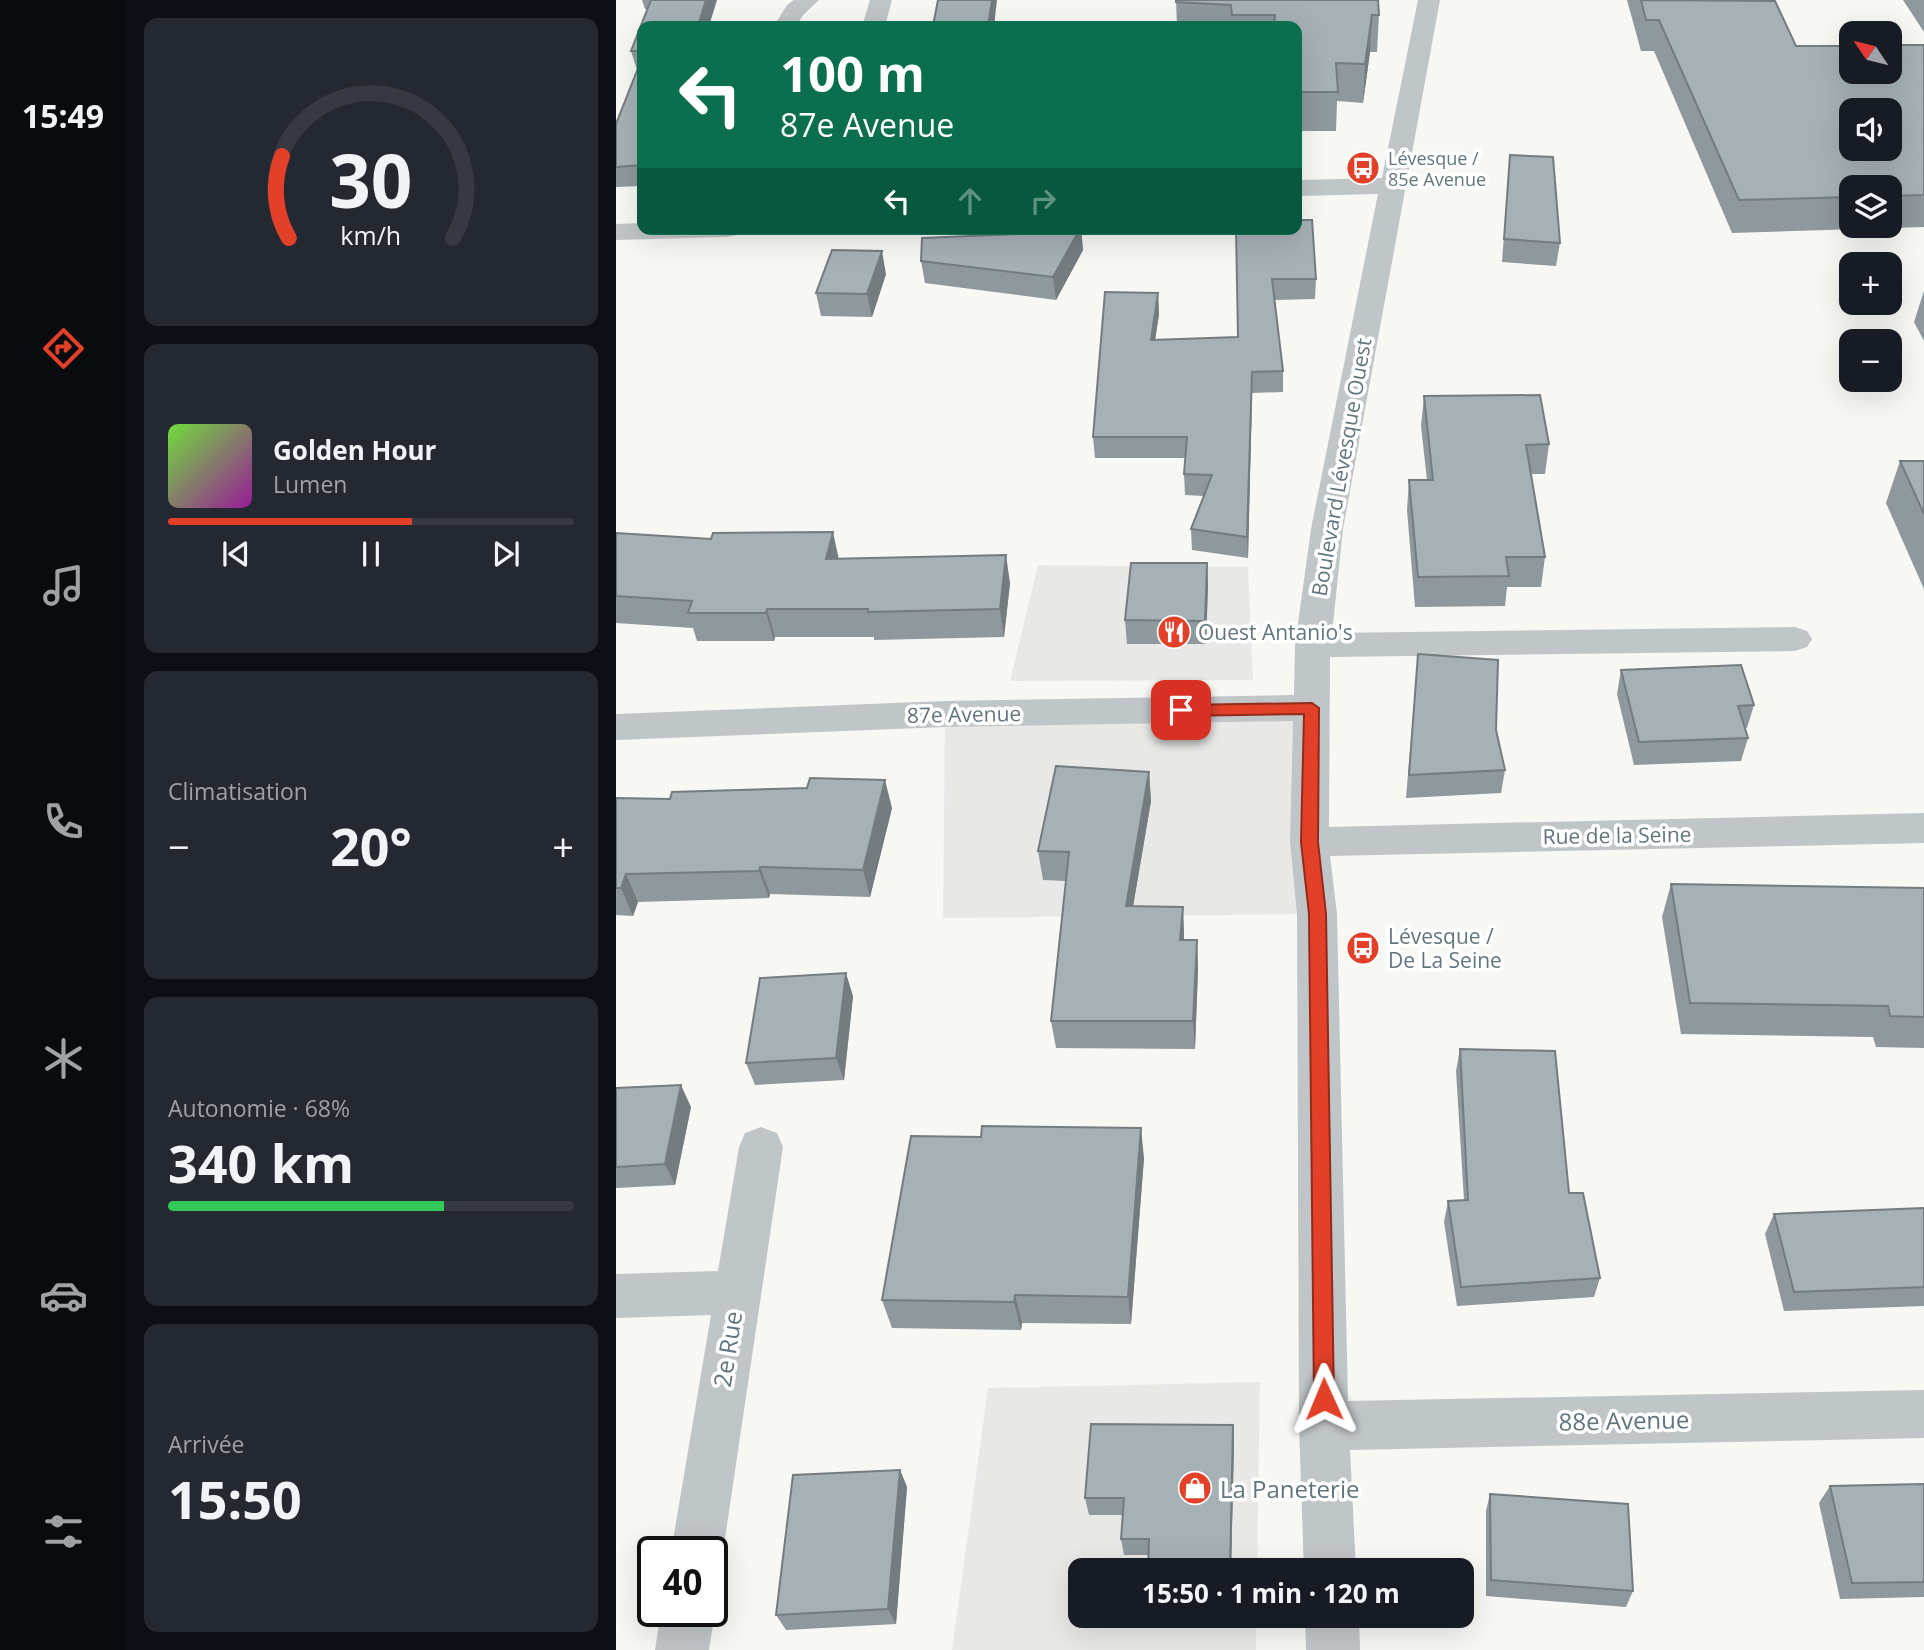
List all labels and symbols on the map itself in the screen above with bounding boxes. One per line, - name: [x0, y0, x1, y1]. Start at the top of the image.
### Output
- north arrow: [1839, 21, 1902, 84]
- place label: Lévesque / 85e Avenue: [1388, 146, 1486, 191]
- bus stop icon: Lévesque / 85e Avenue: [1344, 149, 1382, 187]
- street label: Boulevard Lévesque Ouest: [1304, 336, 1378, 598]
- restaurant icon: Ouest Antanio's: [1155, 613, 1193, 651]
- place label: Ouest Antanio's: [1198, 618, 1353, 646]
- pin: [1151, 680, 1211, 740]
- street label: 87e Avenue: [907, 699, 1021, 729]
- street label: Rue de la Seine: [1542, 820, 1692, 850]
- place label: Lévesque / De La Seine: [1388, 922, 1502, 974]
- bus stop icon: Lévesque / De La Seine: [1344, 929, 1382, 967]
- street label: 2e Rue: [705, 1309, 749, 1389]
- position arrow: [1287, 1362, 1361, 1436]
- street label: 88e Avenue: [1558, 1402, 1690, 1438]
- shop icon: La Paneterie: [1176, 1469, 1214, 1507]
- place label: La Paneterie: [1220, 1472, 1359, 1505]
- speed limit sign: 40: [637, 1536, 728, 1627]

